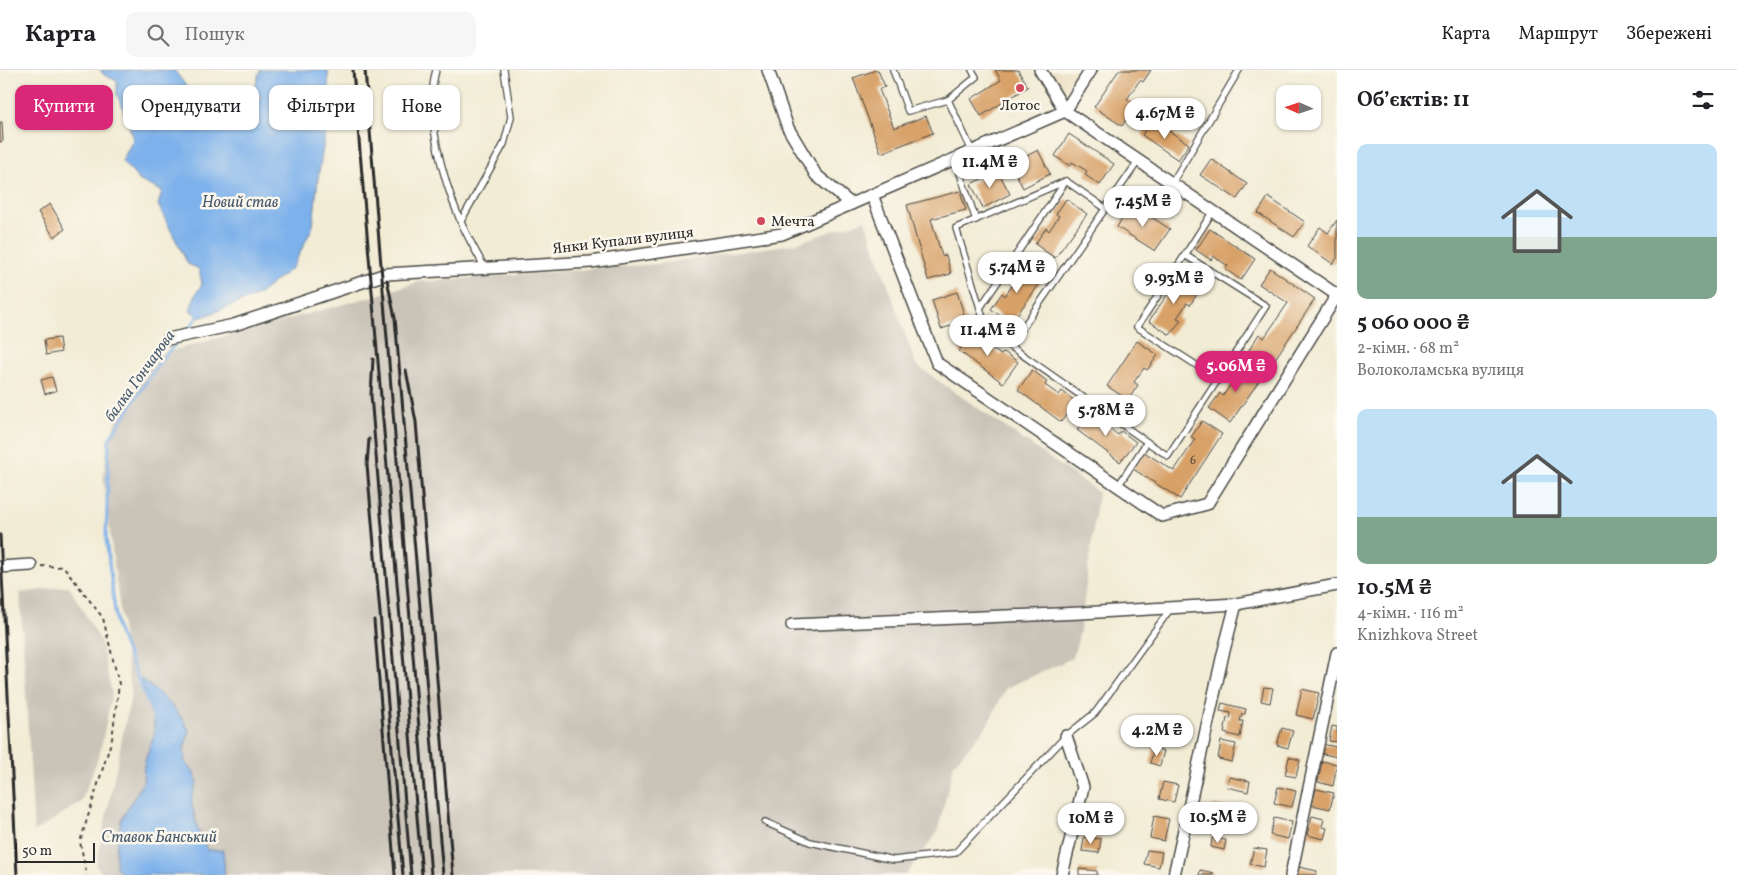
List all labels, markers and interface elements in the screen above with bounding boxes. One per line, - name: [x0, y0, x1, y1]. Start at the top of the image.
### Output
- search box: [126, 12, 476, 57]
- text: Карта: [25, 18, 96, 52]
- icon: search: [144, 21, 172, 49]
- text: Пошук: [184, 22, 245, 48]
- text: Карта: [1442, 22, 1490, 47]
- text: Маршрут: [1518, 22, 1598, 47]
- text: Збережені: [1626, 22, 1712, 47]
- marker: Лотос: [1014, 82, 1026, 94]
- chip: Купити: [15, 85, 113, 130]
- chip: Орендувати: [123, 85, 259, 130]
- chip: Фільтри: [269, 85, 373, 130]
- chip: Нове: [383, 85, 460, 130]
- north arrow: [1276, 85, 1321, 130]
- map controls: [1276, 85, 1321, 130]
- text: Об’єктів: 11: [1357, 86, 1470, 115]
- icon: filters: [1689, 86, 1717, 114]
- place label: Лотос: [1000, 96, 1040, 117]
- pin: 4.67M ₴: [1119, 98, 1211, 140]
- text: 4.67M ₴: [1135, 103, 1195, 125]
- pin: 11.4M ₴: [944, 146, 1036, 189]
- text: 11.4M ₴: [962, 152, 1018, 174]
- icon: home: [1492, 176, 1582, 266]
- pin: 7.45M ₴: [1097, 186, 1189, 228]
- text: 7.45M ₴: [1115, 191, 1171, 213]
- water label: Новий став: [202, 192, 278, 214]
- place label: Мечта: [771, 212, 815, 233]
- marker: Мечта: [755, 215, 767, 227]
- street label: Янки Купали вулиця: [552, 222, 695, 261]
- pin: 5.74M ₴: [971, 252, 1063, 294]
- text: 5.74M ₴: [989, 257, 1045, 279]
- pin: 9.93M ₴: [1128, 262, 1220, 305]
- text: 9.93M ₴: [1145, 268, 1203, 290]
- text: 5 060 000 ₴: [1357, 309, 1470, 338]
- pin: 11.4M ₴: [942, 314, 1034, 357]
- text: 11.4M ₴: [960, 320, 1016, 342]
- water label: балка Гончарова: [100, 326, 181, 426]
- text: 2-кімн. · 68 m²: [1357, 338, 1459, 360]
- pin: 5.06M ₴: [1190, 350, 1282, 393]
- text: 5.06M ₴: [1206, 356, 1266, 378]
- text: Волоколамська вулиця: [1357, 360, 1524, 382]
- pin: 5.78M ₴: [1060, 394, 1152, 437]
- text: 5.78M ₴: [1078, 400, 1134, 422]
- icon: home: [1492, 441, 1582, 531]
- house number: 6: [1190, 453, 1196, 469]
- text: 10.5M ₴: [1357, 574, 1432, 603]
- text: 4-кімн. · 116 m²: [1357, 603, 1464, 625]
- text: Knizhkova Street: [1357, 625, 1478, 647]
- pin: 4.2M ₴: [1116, 714, 1198, 757]
- text: 4.2M ₴: [1131, 720, 1183, 742]
- pin: 10M ₴: [1056, 802, 1126, 845]
- pin: 10.5M ₴: [1172, 802, 1264, 844]
- text: 10.5M ₴: [1189, 807, 1247, 829]
- text: 10M ₴: [1069, 808, 1113, 830]
- water label: Ставок Банський: [101, 827, 217, 849]
- scale bar: [15, 840, 95, 863]
- text: 50 m: [22, 842, 52, 861]

